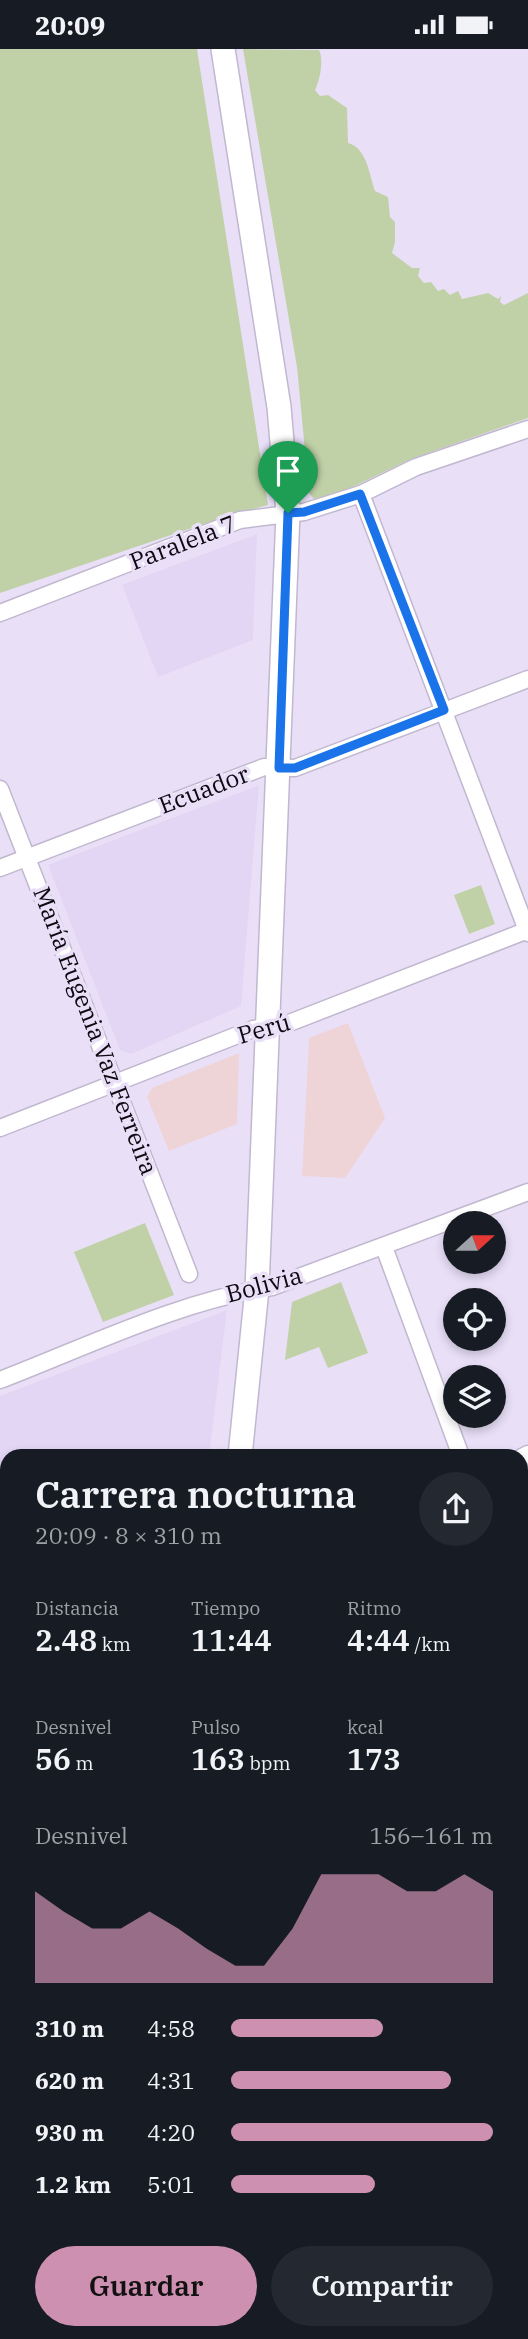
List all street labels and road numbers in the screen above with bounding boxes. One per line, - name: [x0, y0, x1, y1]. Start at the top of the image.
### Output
- street label: Paralela 7: [125, 507, 241, 577]
- street label: Ecuador: [154, 757, 254, 821]
- street label: María Eugenia Vaz Ferreira: [26, 882, 166, 1179]
- street label: Perú: [234, 1005, 294, 1051]
- street label: Bolivia: [222, 1259, 305, 1310]

